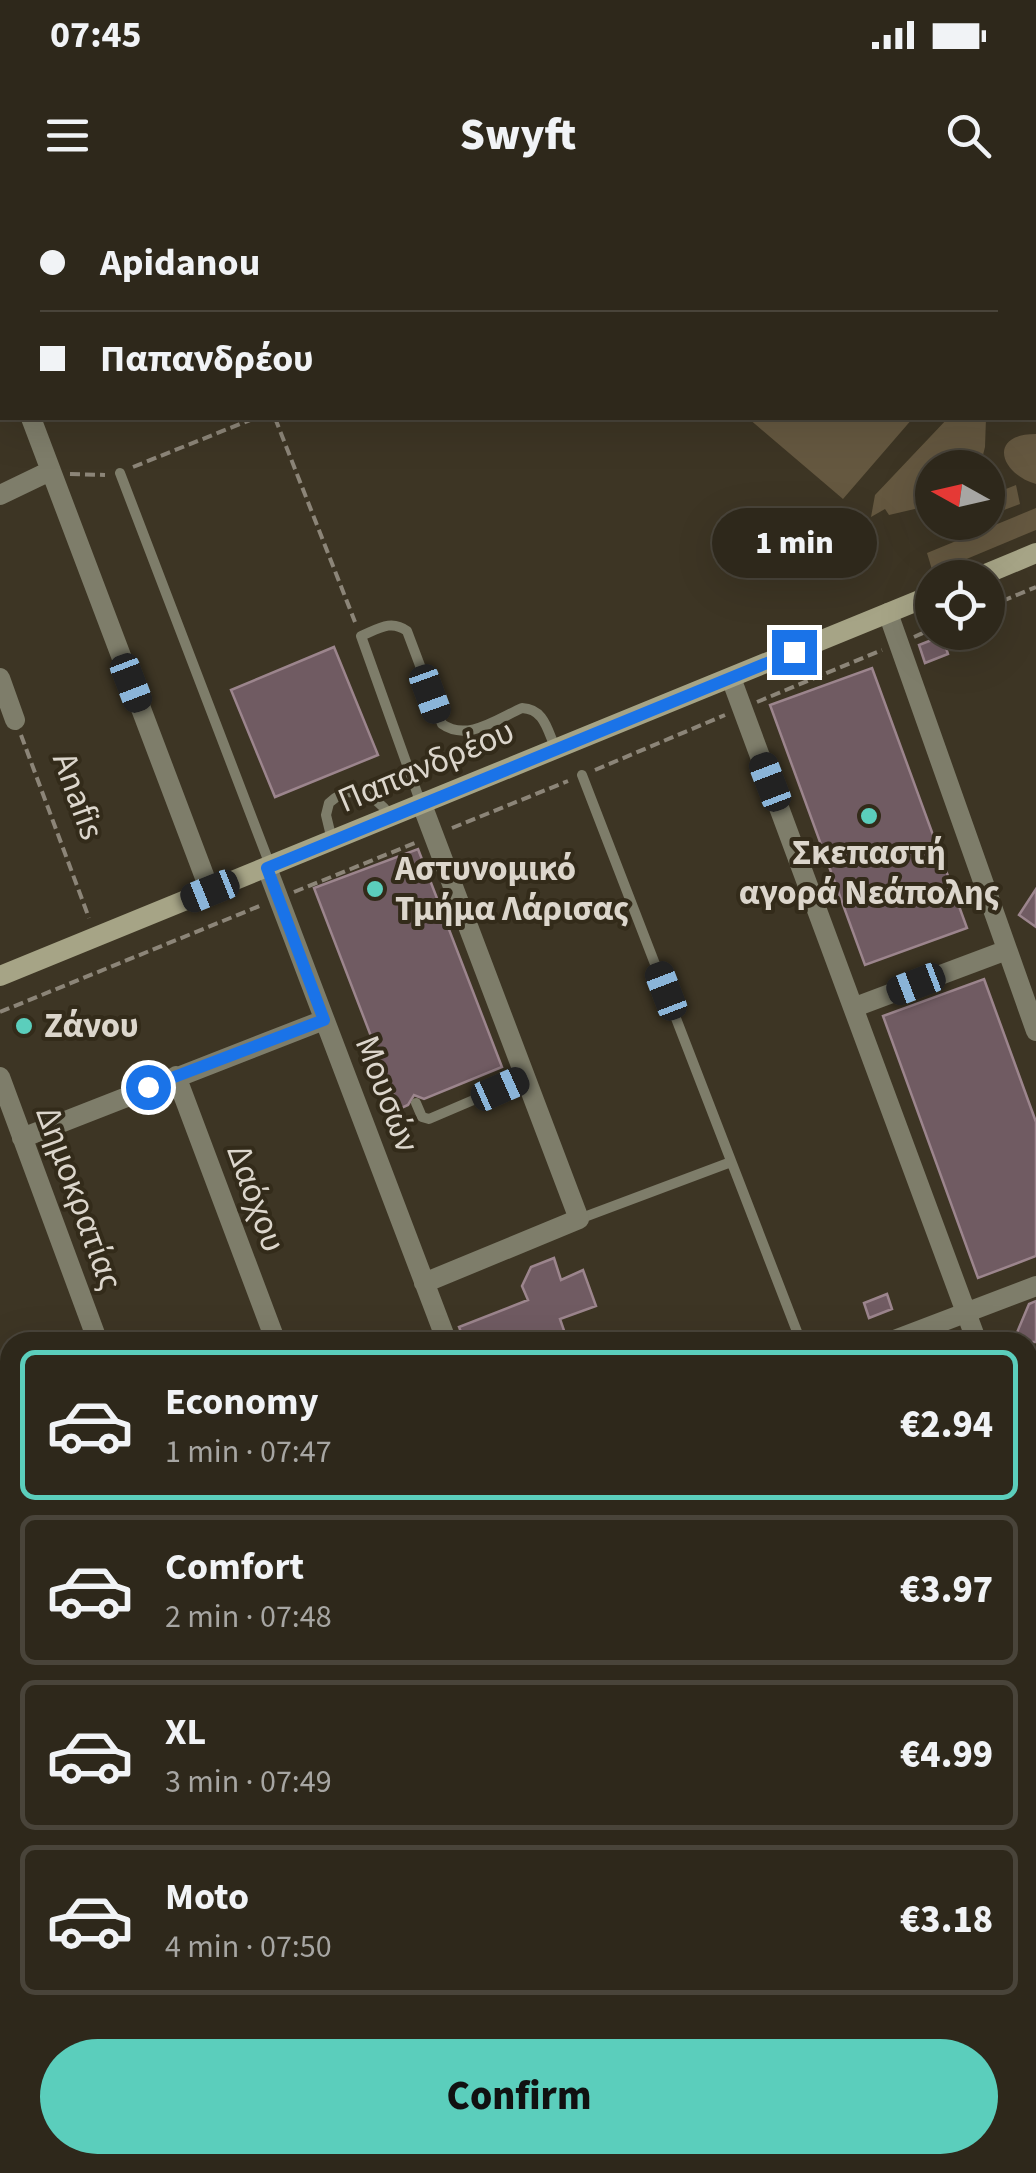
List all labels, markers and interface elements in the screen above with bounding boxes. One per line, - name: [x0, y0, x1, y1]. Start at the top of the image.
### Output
- text: 07:45: [50, 8, 142, 62]
- text: Swyft: [460, 103, 576, 167]
- icon: menu: [40, 108, 95, 163]
- icon: search: [941, 108, 996, 163]
- text: Apidanou: [100, 236, 260, 290]
- text: Παπανδρέου: [100, 332, 314, 386]
- north arrow: [915, 450, 1005, 540]
- map controls: [915, 450, 1005, 650]
- callout: 1 min: [712, 507, 876, 577]
- text: 1 min: [755, 520, 834, 566]
- button: locate: [915, 560, 1005, 650]
- route end: [772, 630, 817, 675]
- car: [106, 650, 156, 716]
- car: [406, 661, 454, 727]
- street label: Παπανδρέου: [330, 706, 522, 826]
- street label: Anafis: [39, 745, 117, 847]
- car: [745, 749, 795, 815]
- marker: Σκεπαστή αγορά Νεάπολης: [858, 805, 880, 827]
- place label: Σκεπαστή αγορά Νεάπολης: [739, 828, 1000, 918]
- place label: Αστυνομικό Τμήμα Λάρισας: [394, 844, 629, 934]
- car: [177, 866, 243, 916]
- marker: Αστυνομικό Τμήμα Λάρισας: [364, 878, 386, 900]
- car: [641, 958, 691, 1024]
- car: [883, 959, 949, 1009]
- place label: Ζάνου: [44, 1001, 139, 1051]
- marker: Ζάνου: [13, 1015, 35, 1037]
- street label: Μουσών: [342, 1028, 432, 1160]
- car: [466, 1063, 534, 1115]
- route start: [126, 1065, 171, 1110]
- street label: Δημοκρατίας: [23, 1099, 135, 1297]
- street label: Δαόχου: [214, 1137, 298, 1259]
- text: Economy: [165, 1375, 318, 1429]
- icon: car: [45, 1380, 135, 1470]
- text: €2.94: [900, 1398, 993, 1452]
- text: 1 min · 07:47: [165, 1429, 332, 1475]
- text: Comfort: [165, 1540, 304, 1594]
- icon: car: [45, 1545, 135, 1635]
- text: €3.97: [900, 1563, 993, 1617]
- text: 2 min · 07:48: [165, 1594, 332, 1640]
- text: XL: [165, 1705, 206, 1759]
- icon: car: [45, 1710, 135, 1800]
- text: €4.99: [900, 1728, 993, 1782]
- text: 3 min · 07:49: [165, 1759, 332, 1805]
- text: Moto: [165, 1870, 249, 1924]
- icon: car: [45, 1875, 135, 1965]
- text: €3.18: [900, 1893, 993, 1947]
- text: 4 min · 07:50: [165, 1924, 332, 1970]
- button: Confirm: [40, 2039, 998, 2154]

